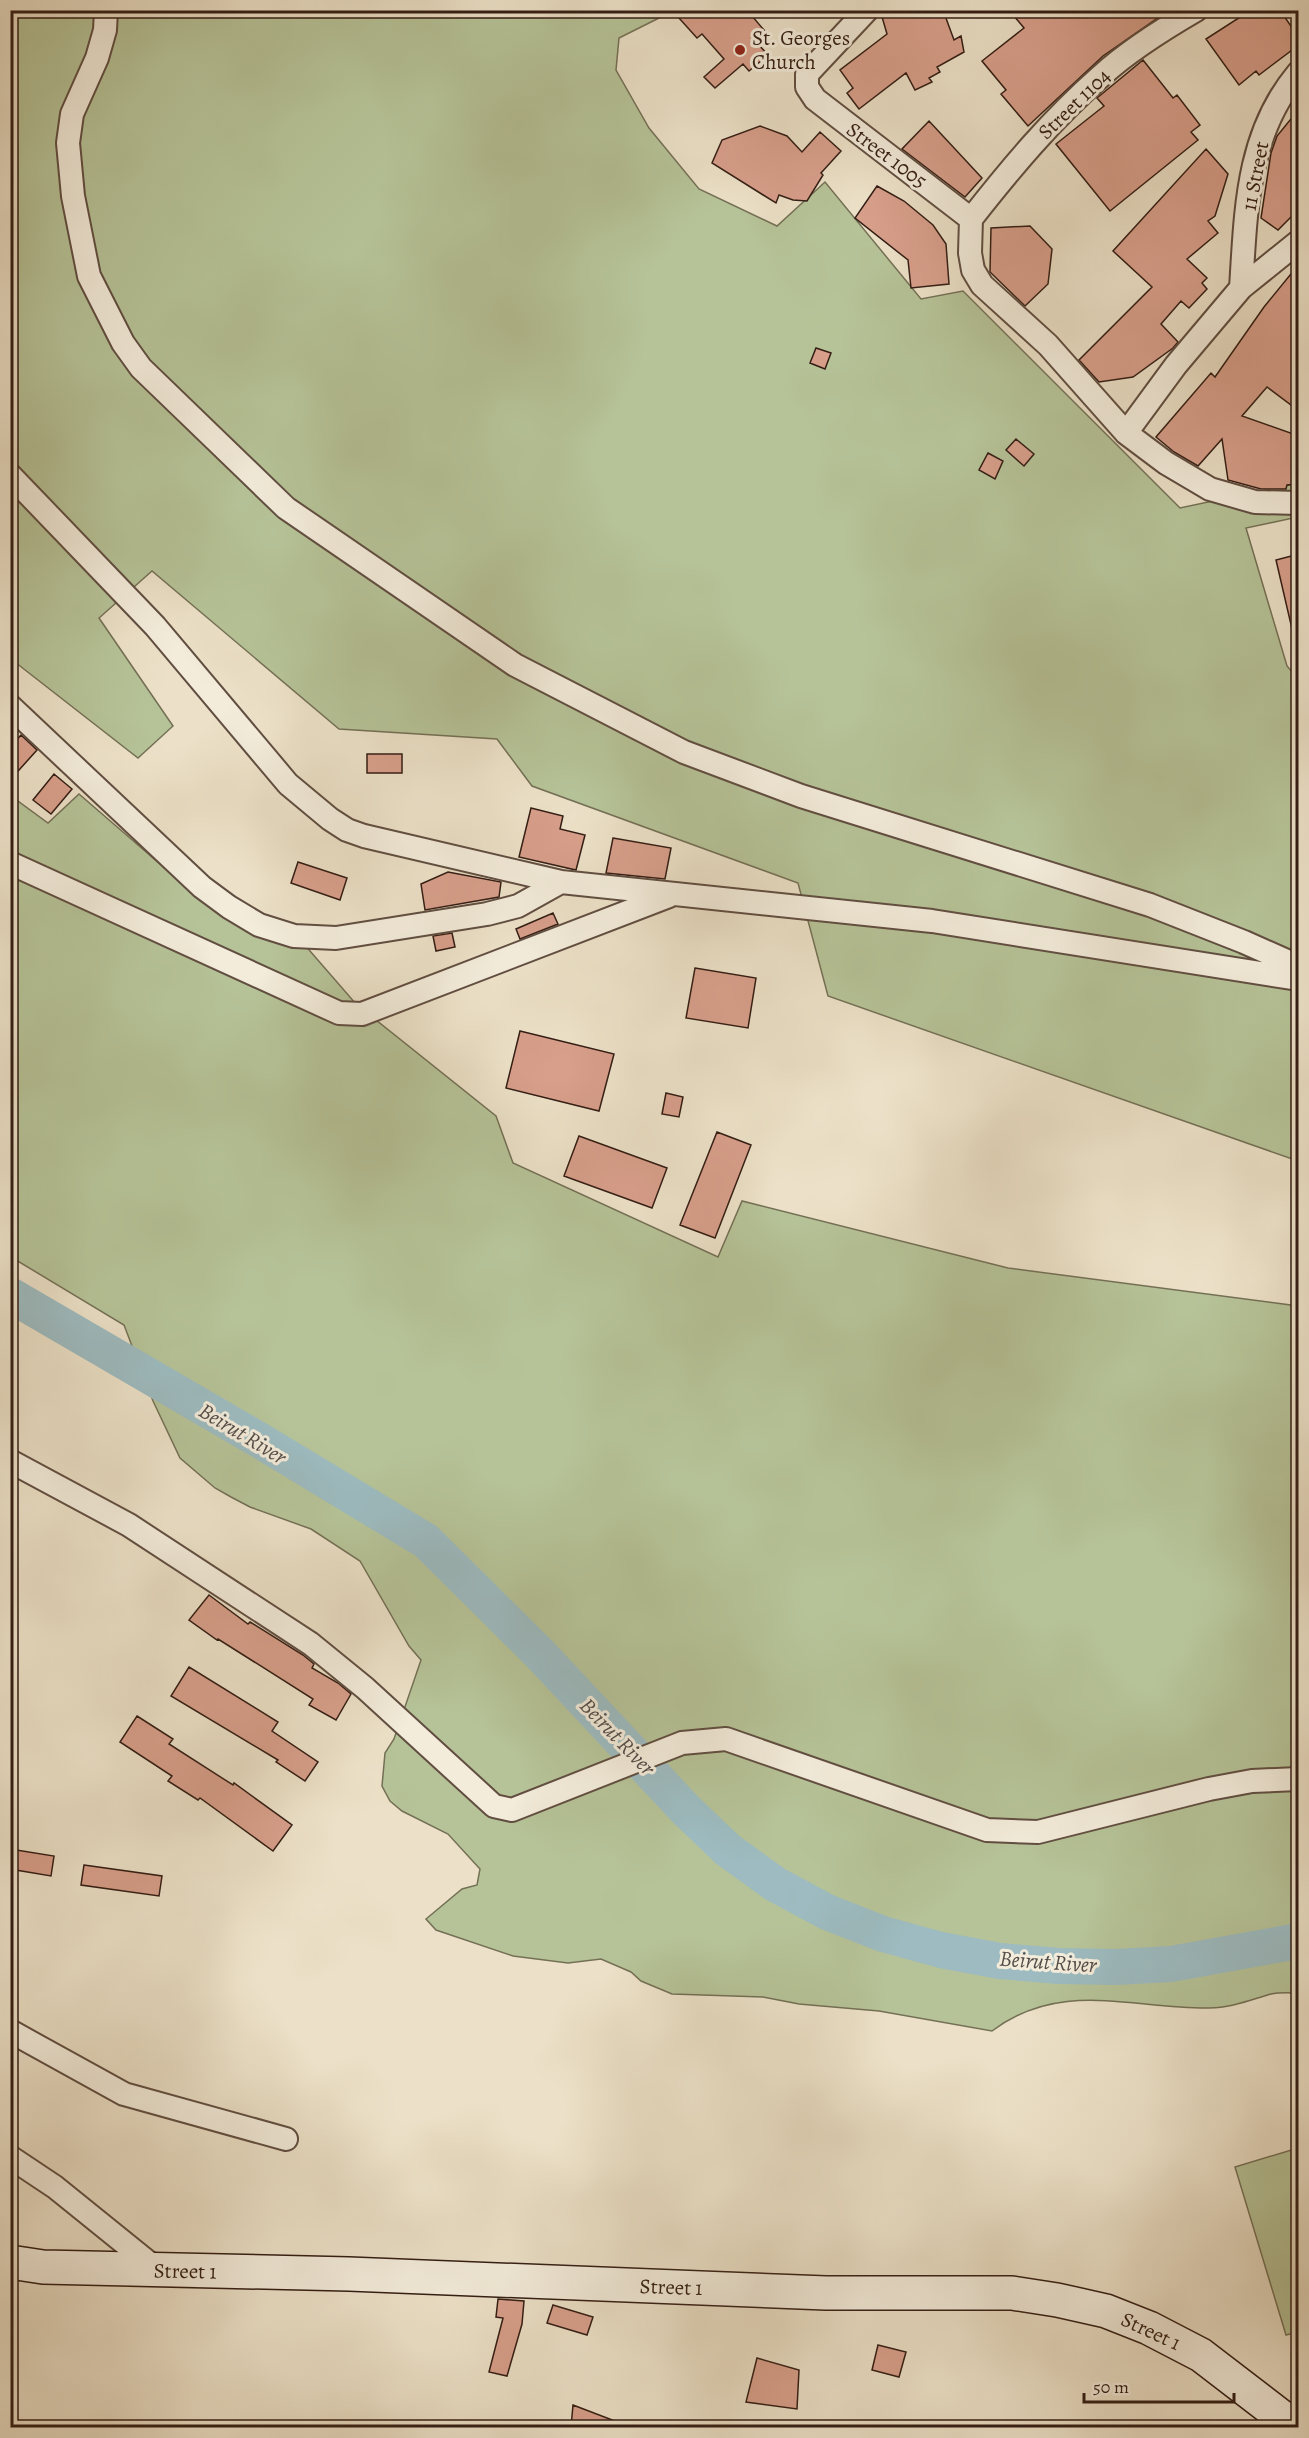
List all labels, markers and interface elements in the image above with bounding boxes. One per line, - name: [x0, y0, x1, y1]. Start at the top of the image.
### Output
- place label: St. Georges Church: [752, 24, 850, 76]
- marker: St. Georges Church: [733, 43, 747, 57]
- street label: Street 1104: [1032, 62, 1116, 146]
- street label: Street 1005: [841, 115, 933, 195]
- street label: 11 Street: [1235, 139, 1275, 213]
- water label: Beirut River: [193, 1396, 293, 1472]
- water label: Beirut River: [573, 1691, 663, 1783]
- water label: Beirut River: [998, 1944, 1099, 1980]
- street label: Street 1: [153, 2256, 217, 2286]
- street label: Street 1: [639, 2272, 703, 2302]
- street label: Street 1: [1117, 2305, 1185, 2357]
- scale bar: [1084, 2366, 1234, 2404]
- text: 50 m: [1093, 2375, 1129, 2399]

